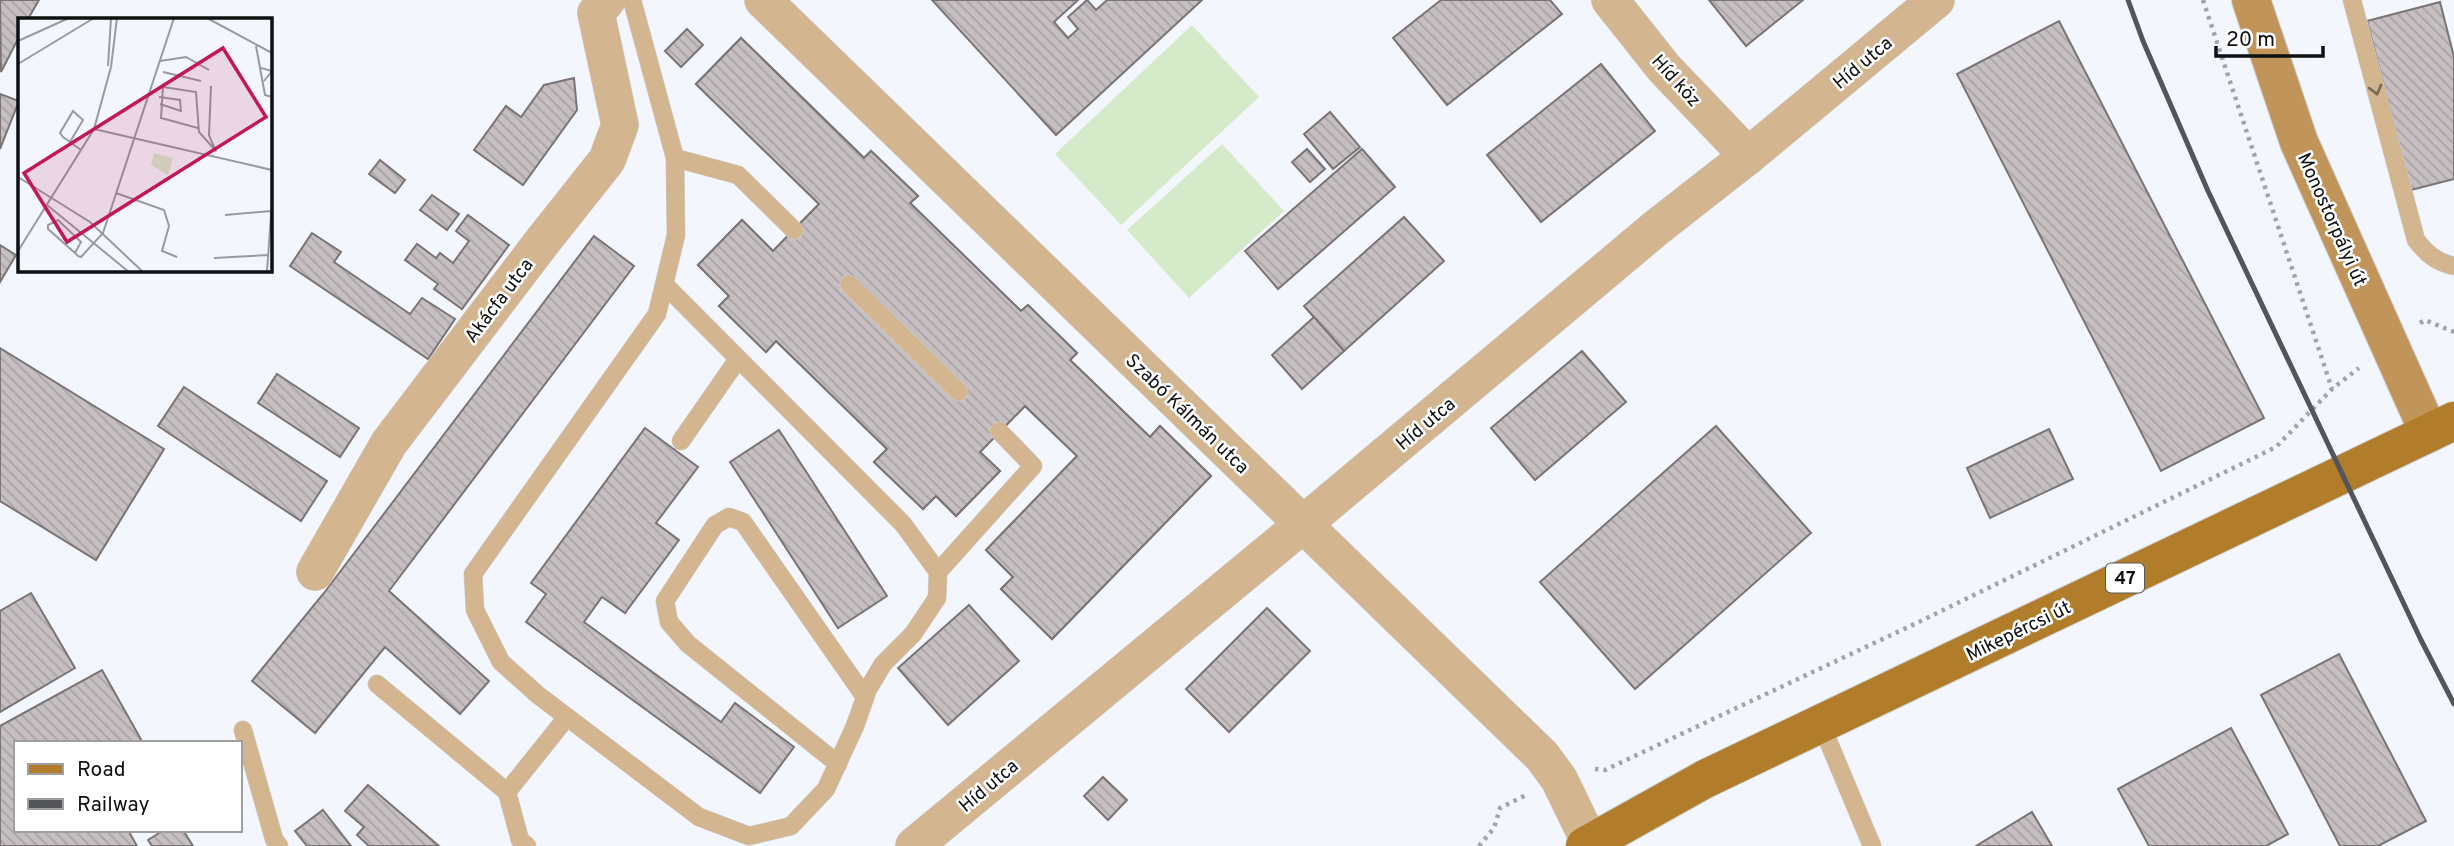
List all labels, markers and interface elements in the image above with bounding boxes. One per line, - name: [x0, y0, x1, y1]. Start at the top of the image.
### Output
- scale bar: [2216, 14, 2323, 58]
- inset map: [18, 18, 271, 271]
- text: 20 m: [2226, 27, 2275, 54]
- street label: Híd utca: [1829, 32, 1898, 95]
- street label: Híd köz: [1646, 50, 1705, 113]
- one-way arrow: [2368, 83, 2382, 95]
- street label: Monostorpályi út: [2291, 149, 2371, 290]
- street label: Akácfa utca: [460, 254, 539, 348]
- street label: Szabó Kálmán utca: [1120, 349, 1253, 480]
- street label: Híd utca: [1392, 393, 1461, 456]
- road number: 47: [2106, 564, 2144, 592]
- street label: Mikepércsi út: [1963, 596, 2075, 667]
- legend: [14, 741, 242, 832]
- street label: Híd utca: [955, 755, 1024, 818]
- text: Road: [77, 757, 126, 784]
- text: Railway: [77, 792, 150, 819]

